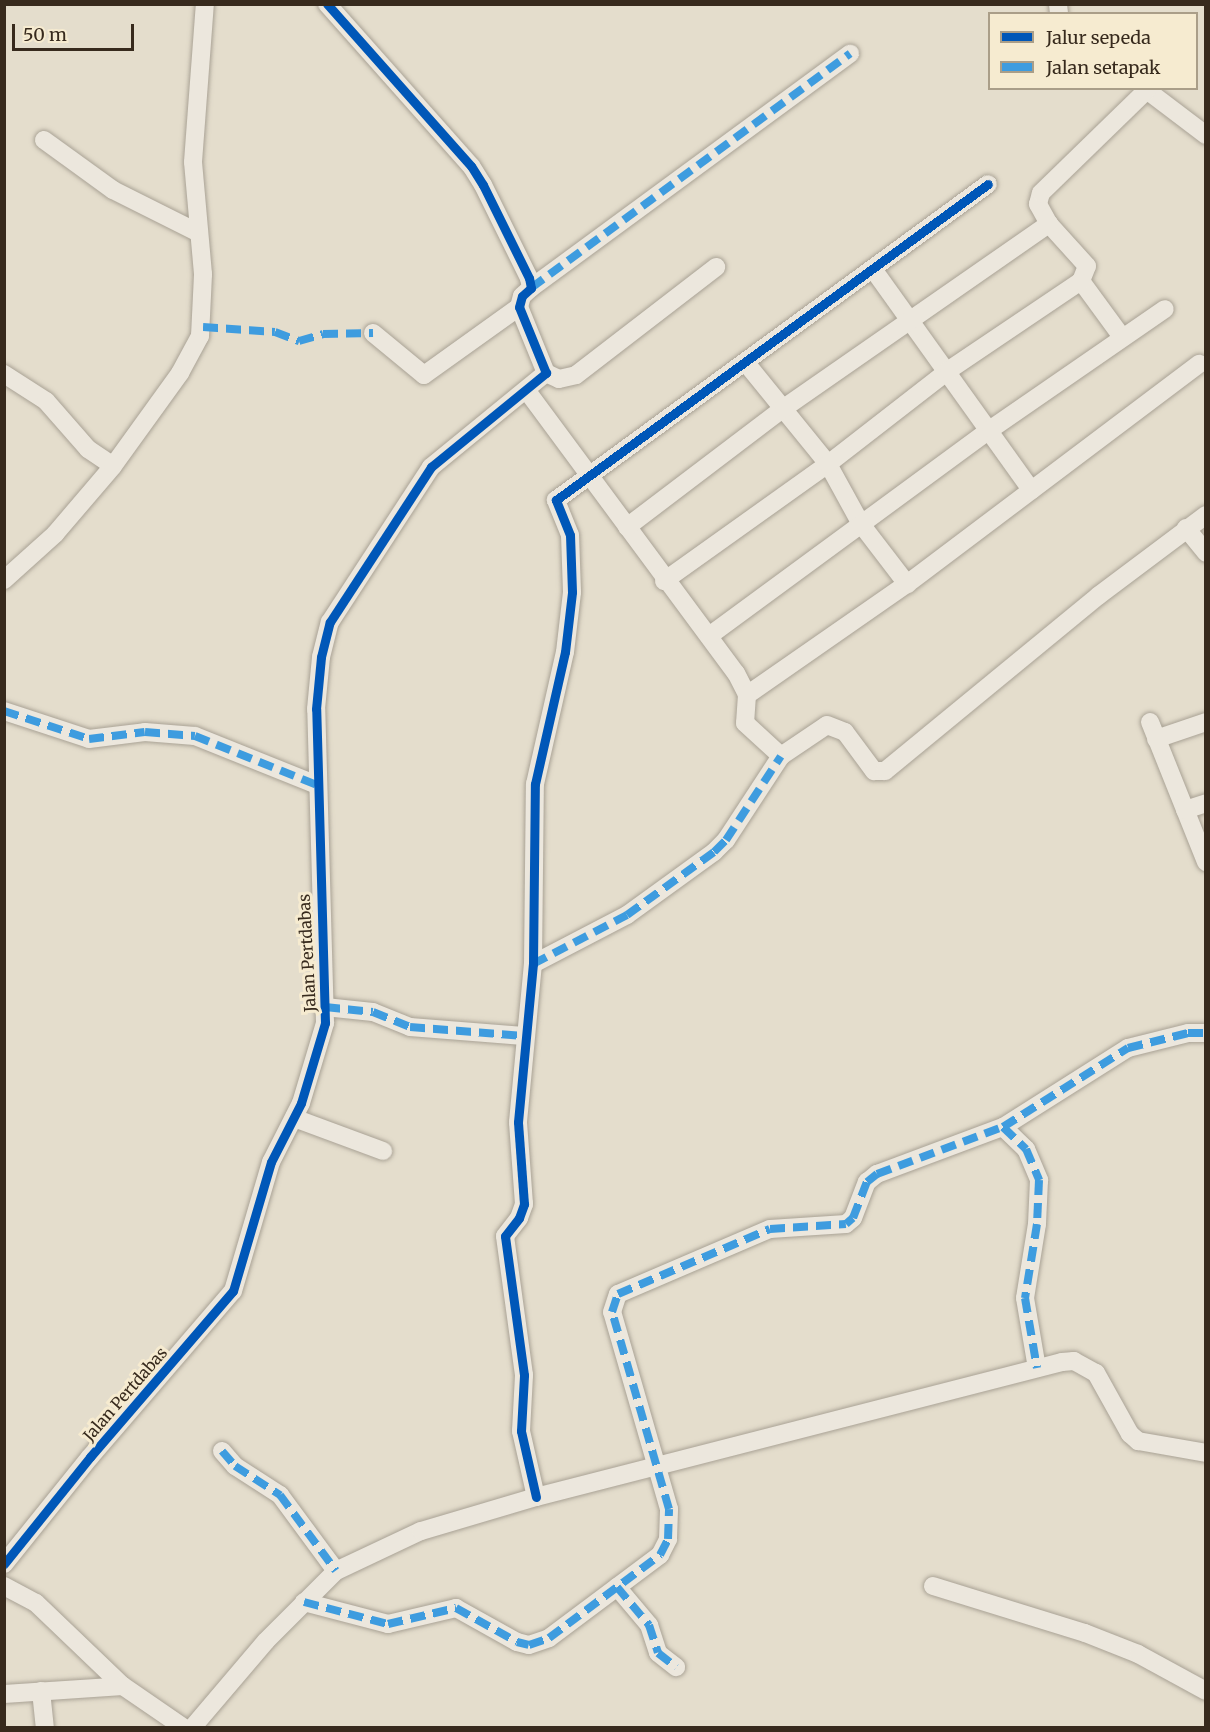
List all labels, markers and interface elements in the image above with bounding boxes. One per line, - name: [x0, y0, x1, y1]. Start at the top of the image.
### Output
- scale bar: [15, 12, 136, 50]
- legend: [988, 12, 1198, 90]
- text: 50 m: [23, 23, 67, 46]
- text: Jalur sepeda: [1046, 26, 1151, 49]
- text: Jalan setapak: [1046, 56, 1161, 79]
- street label: Jalan Pertdabas: [294, 894, 320, 1012]
- street label: Jalan Pertdabas: [79, 1343, 171, 1445]

